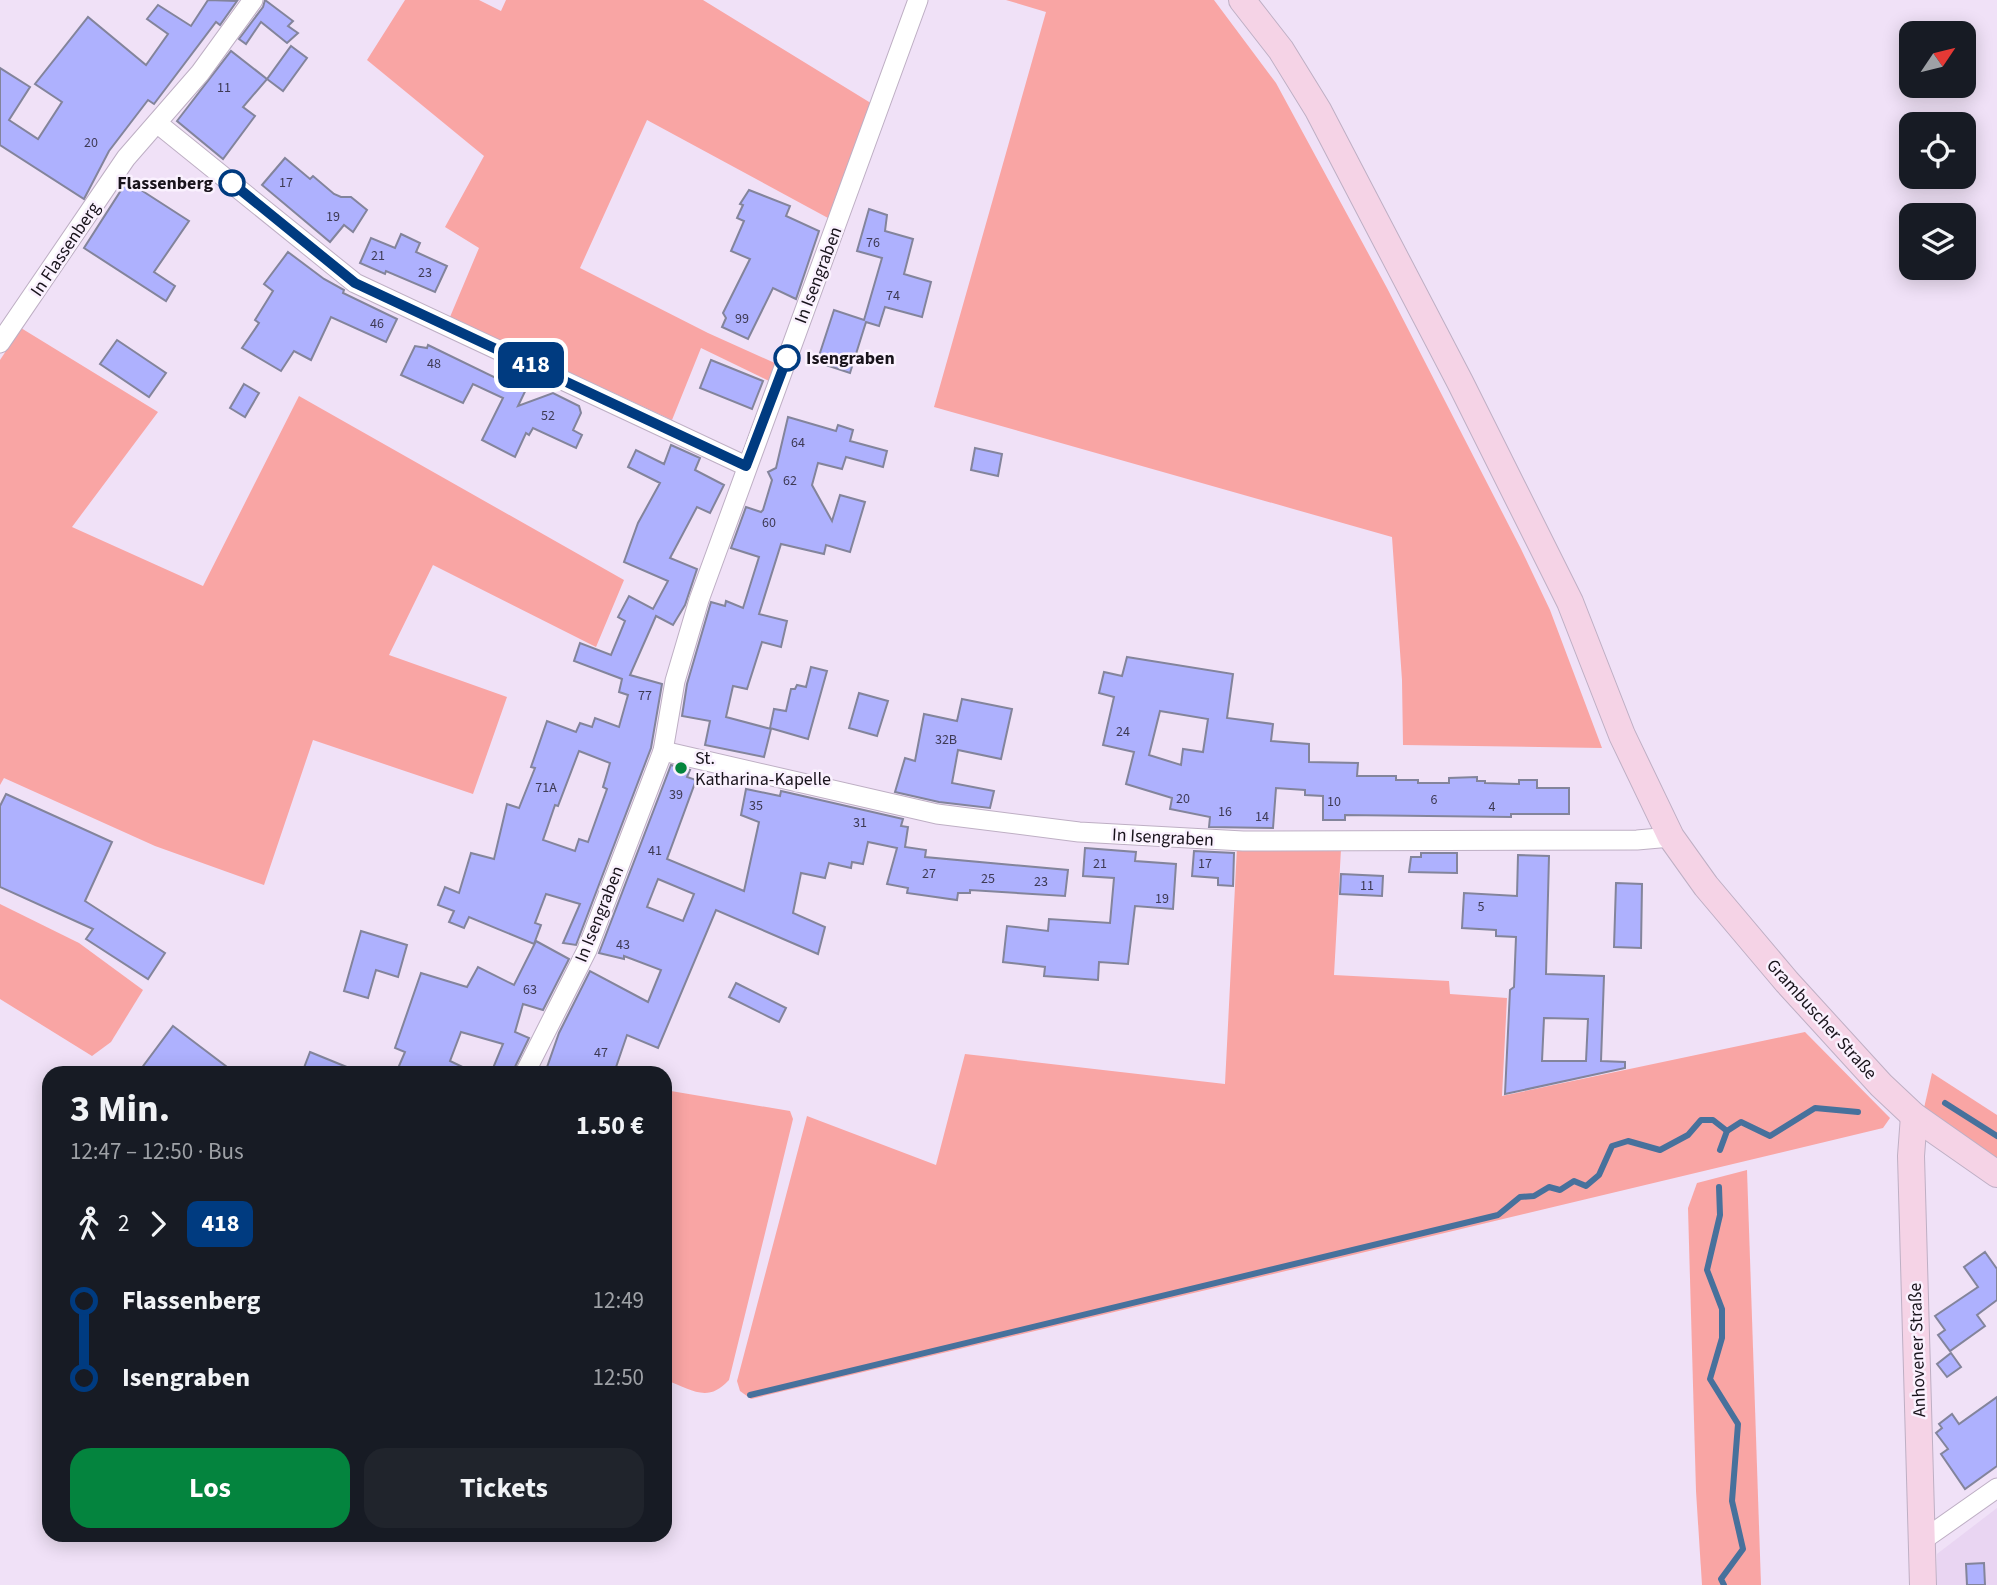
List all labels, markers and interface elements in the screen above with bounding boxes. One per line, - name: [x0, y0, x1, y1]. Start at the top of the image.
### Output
- north arrow: [1899, 21, 1976, 98]
- map controls: [1899, 21, 1976, 280]
- house number: 11: [217, 78, 231, 98]
- button: locate: [1899, 112, 1976, 189]
- house number: 20: [84, 133, 98, 153]
- marker: Flassenberg: [219, 170, 245, 196]
- place label: Flassenberg: [117, 171, 213, 196]
- house number: 17: [279, 173, 293, 193]
- street label: In Flassenberg: [25, 197, 106, 301]
- button: layers: [1899, 203, 1976, 280]
- house number: 19: [326, 207, 340, 227]
- street label: In Isengraben: [789, 223, 848, 327]
- house number: 76: [866, 233, 880, 253]
- house number: 21: [371, 246, 385, 266]
- house number: 23: [418, 263, 432, 283]
- house number: 74: [886, 286, 900, 306]
- house number: 99: [735, 309, 749, 329]
- house number: 46: [370, 314, 384, 334]
- line badge: 418: [491, 342, 571, 388]
- marker: Isengraben: [774, 345, 800, 371]
- place label: Isengraben: [806, 346, 895, 371]
- text: 418: [512, 347, 550, 382]
- house number: 48: [427, 354, 441, 374]
- house number: 52: [541, 406, 555, 426]
- house number: 64: [791, 433, 805, 453]
- house number: 62: [783, 471, 797, 491]
- house number: 60: [762, 513, 776, 533]
- house number: 77: [638, 686, 652, 706]
- house number: 24: [1116, 722, 1130, 742]
- house number: 32B: [935, 730, 957, 750]
- place label: St. Katharina-Kapelle: [695, 746, 831, 792]
- marker: St. Katharina-Kapelle: [673, 760, 689, 776]
- house number: 71A: [535, 778, 557, 798]
- house number: 39: [669, 785, 683, 805]
- house number: 20: [1176, 789, 1190, 809]
- house number: 6: [1431, 790, 1438, 810]
- house number: 10: [1327, 792, 1341, 812]
- house number: 35: [749, 796, 763, 816]
- house number: 4: [1489, 797, 1496, 817]
- house number: 16: [1218, 802, 1232, 822]
- house number: 14: [1255, 807, 1269, 827]
- house number: 31: [853, 813, 867, 833]
- street label: In Isengraben: [1111, 822, 1215, 853]
- house number: 41: [648, 841, 662, 861]
- house number: 21: [1093, 854, 1107, 874]
- house number: 17: [1198, 854, 1212, 874]
- street label: In Isengraben: [569, 862, 630, 966]
- house number: 27: [922, 864, 936, 884]
- house number: 25: [981, 869, 995, 889]
- house number: 23: [1034, 872, 1048, 892]
- house number: 11: [1360, 876, 1374, 896]
- house number: 19: [1155, 889, 1169, 909]
- house number: 5: [1478, 897, 1485, 917]
- house number: 43: [616, 935, 630, 955]
- street label: Grambuscher Straße: [1761, 954, 1883, 1085]
- house number: 63: [523, 980, 537, 1000]
- house number: 47: [594, 1043, 608, 1063]
- text: 3 Min.: [70, 1082, 170, 1136]
- text: 1.50 €: [576, 1107, 644, 1144]
- text: 12:47 – 12:50 · Bus: [70, 1135, 244, 1168]
- icon: walk: [70, 1205, 108, 1243]
- icon: forward: [139, 1205, 177, 1243]
- text: 418: [201, 1206, 239, 1241]
- text: 2: [118, 1207, 129, 1240]
- text: Flassenberg: [122, 1282, 260, 1319]
- street label: Anhovener Straße: [1903, 1282, 1932, 1418]
- text: 12:49: [593, 1284, 644, 1317]
- text: Isengraben: [122, 1359, 250, 1396]
- text: 12:50: [593, 1361, 644, 1394]
- button: Los: [70, 1448, 350, 1528]
- button: Tickets: [364, 1448, 644, 1528]

